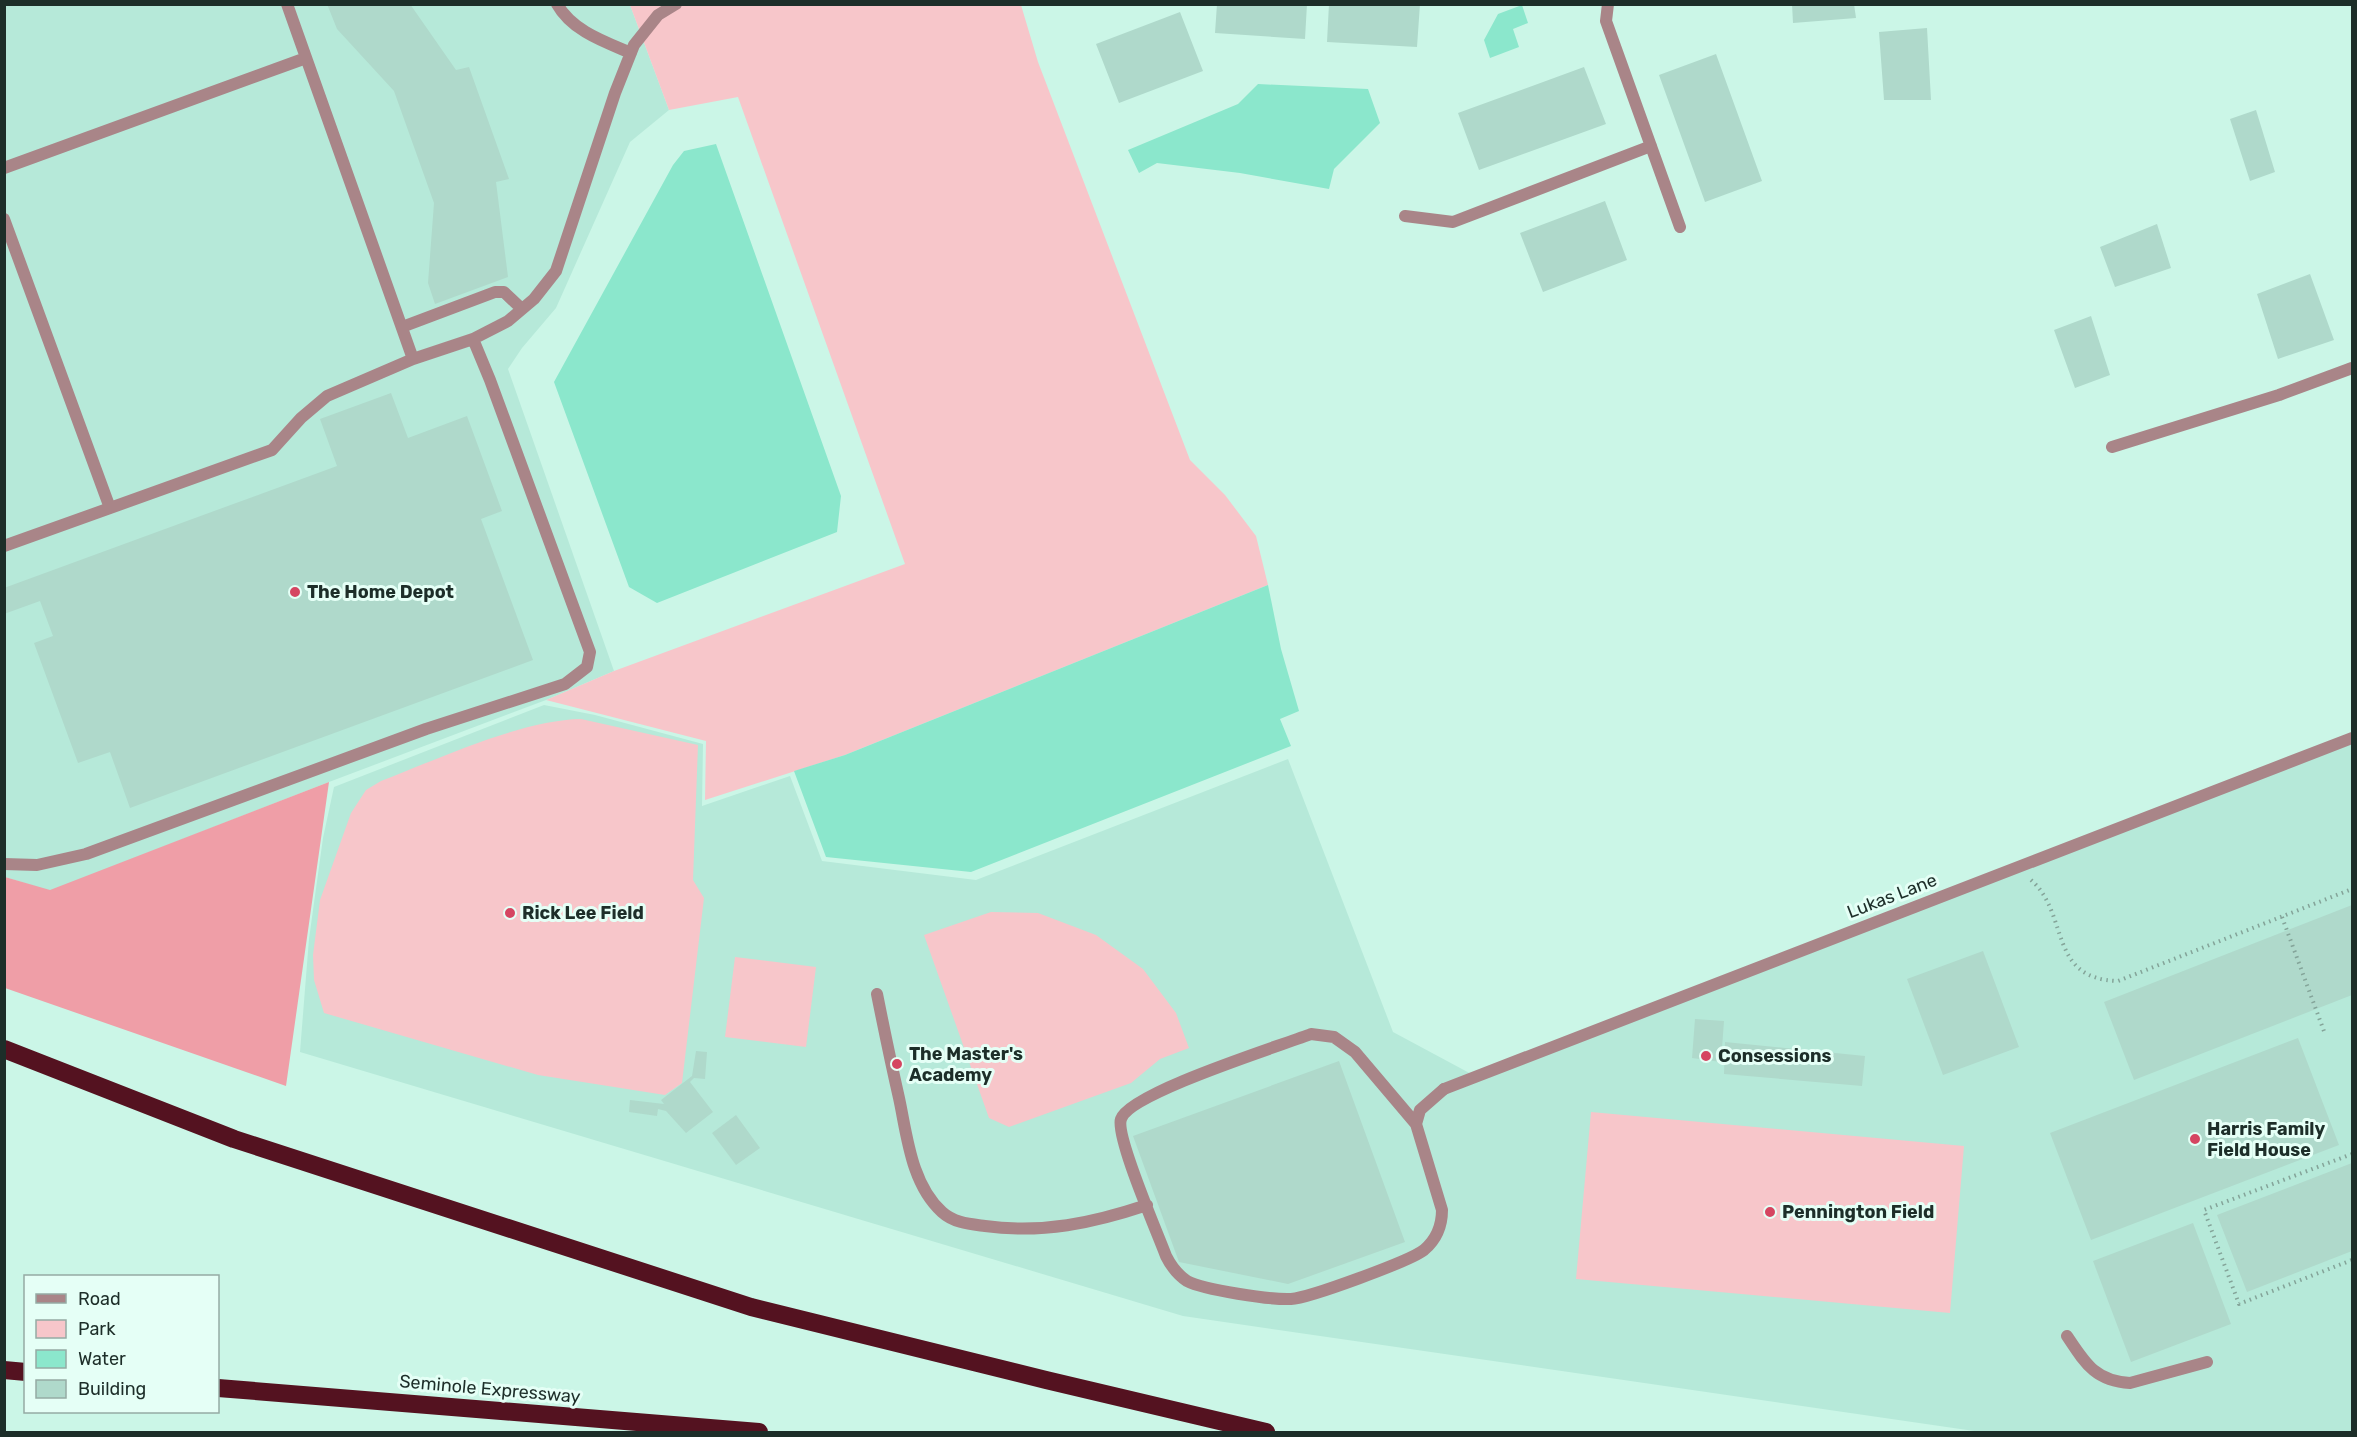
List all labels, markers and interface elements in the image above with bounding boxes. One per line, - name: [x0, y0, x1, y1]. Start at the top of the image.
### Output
- place label: The Home Depot: [307, 581, 454, 603]
- marker: The Home Depot: [288, 585, 302, 599]
- street label: Lukas Lane: [1844, 869, 1940, 923]
- place label: Rick Lee Field: [522, 902, 644, 924]
- marker: Rick Lee Field: [503, 906, 517, 920]
- place label: The Master's Academy: [909, 1043, 1023, 1086]
- place label: Consessions: [1718, 1045, 1831, 1067]
- marker: Consessions: [1699, 1049, 1713, 1063]
- marker: The Master's Academy: [890, 1057, 904, 1071]
- place label: Harris Family Field House: [2207, 1118, 2325, 1161]
- marker: Harris Family Field House: [2188, 1132, 2202, 1146]
- place label: Pennington Field: [1782, 1201, 1934, 1223]
- marker: Pennington Field: [1763, 1205, 1777, 1219]
- legend: [24, 1275, 219, 1413]
- text: Road: [78, 1288, 121, 1310]
- text: Park: [78, 1318, 116, 1340]
- text: Water: [78, 1348, 126, 1370]
- street label: Seminole Expressway: [399, 1370, 582, 1408]
- text: Building: [78, 1378, 146, 1400]

